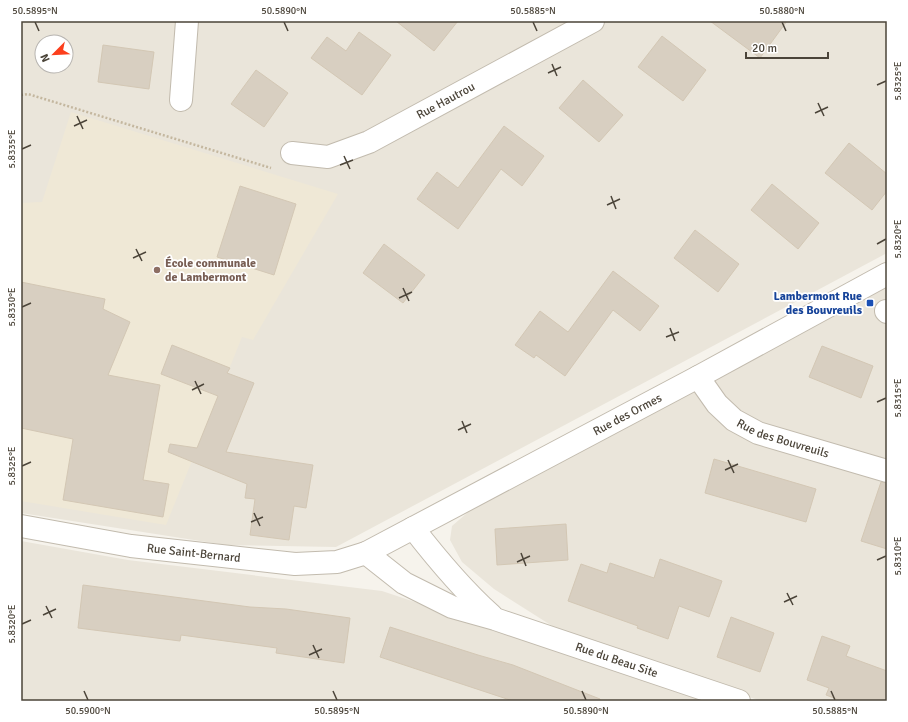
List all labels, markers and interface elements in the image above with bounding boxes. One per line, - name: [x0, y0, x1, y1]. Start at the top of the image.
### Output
- text: 50.5895°N: [12, 5, 58, 17]
- text: 50.5890°N: [261, 5, 307, 17]
- text: 50.5885°N: [510, 5, 556, 17]
- text: 50.5880°N: [759, 5, 805, 17]
- north arrow: [34, 34, 74, 74]
- scale bar: [746, 34, 828, 60]
- text: 20 m: [752, 41, 777, 56]
- text: N: [38, 52, 53, 64]
- text: 5.8325°E: [892, 61, 904, 101]
- street label: Rue Hautrou: [414, 79, 477, 122]
- text: 5.8335°E: [6, 129, 18, 169]
- text: 5.8320°E: [892, 219, 904, 259]
- place label: École communale de Lambermont: [165, 256, 256, 285]
- marker: École communale de Lambermont: [152, 265, 162, 275]
- text: 5.8330°E: [6, 287, 18, 327]
- place label: Lambermont Rue des Bouvreuils: [773, 289, 863, 318]
- marker: Lambermont Rue des Bouvreuils: [865, 298, 875, 308]
- text: 5.8315°E: [892, 378, 904, 418]
- street label: Rue des Ormes: [590, 390, 664, 439]
- street label: Rue des Bouvreuils: [734, 415, 831, 461]
- text: 5.8325°E: [6, 446, 18, 486]
- text: 5.8310°E: [892, 536, 904, 576]
- street label: Rue Saint-Bernard: [146, 540, 241, 565]
- text: 5.8320°E: [6, 604, 18, 644]
- street label: Rue du Beau Site: [573, 639, 660, 681]
- text: 50.5900°N: [65, 705, 111, 717]
- text: 50.5895°N: [314, 705, 360, 717]
- text: 50.5890°N: [563, 705, 609, 717]
- text: 50.5885°N: [812, 705, 858, 717]

